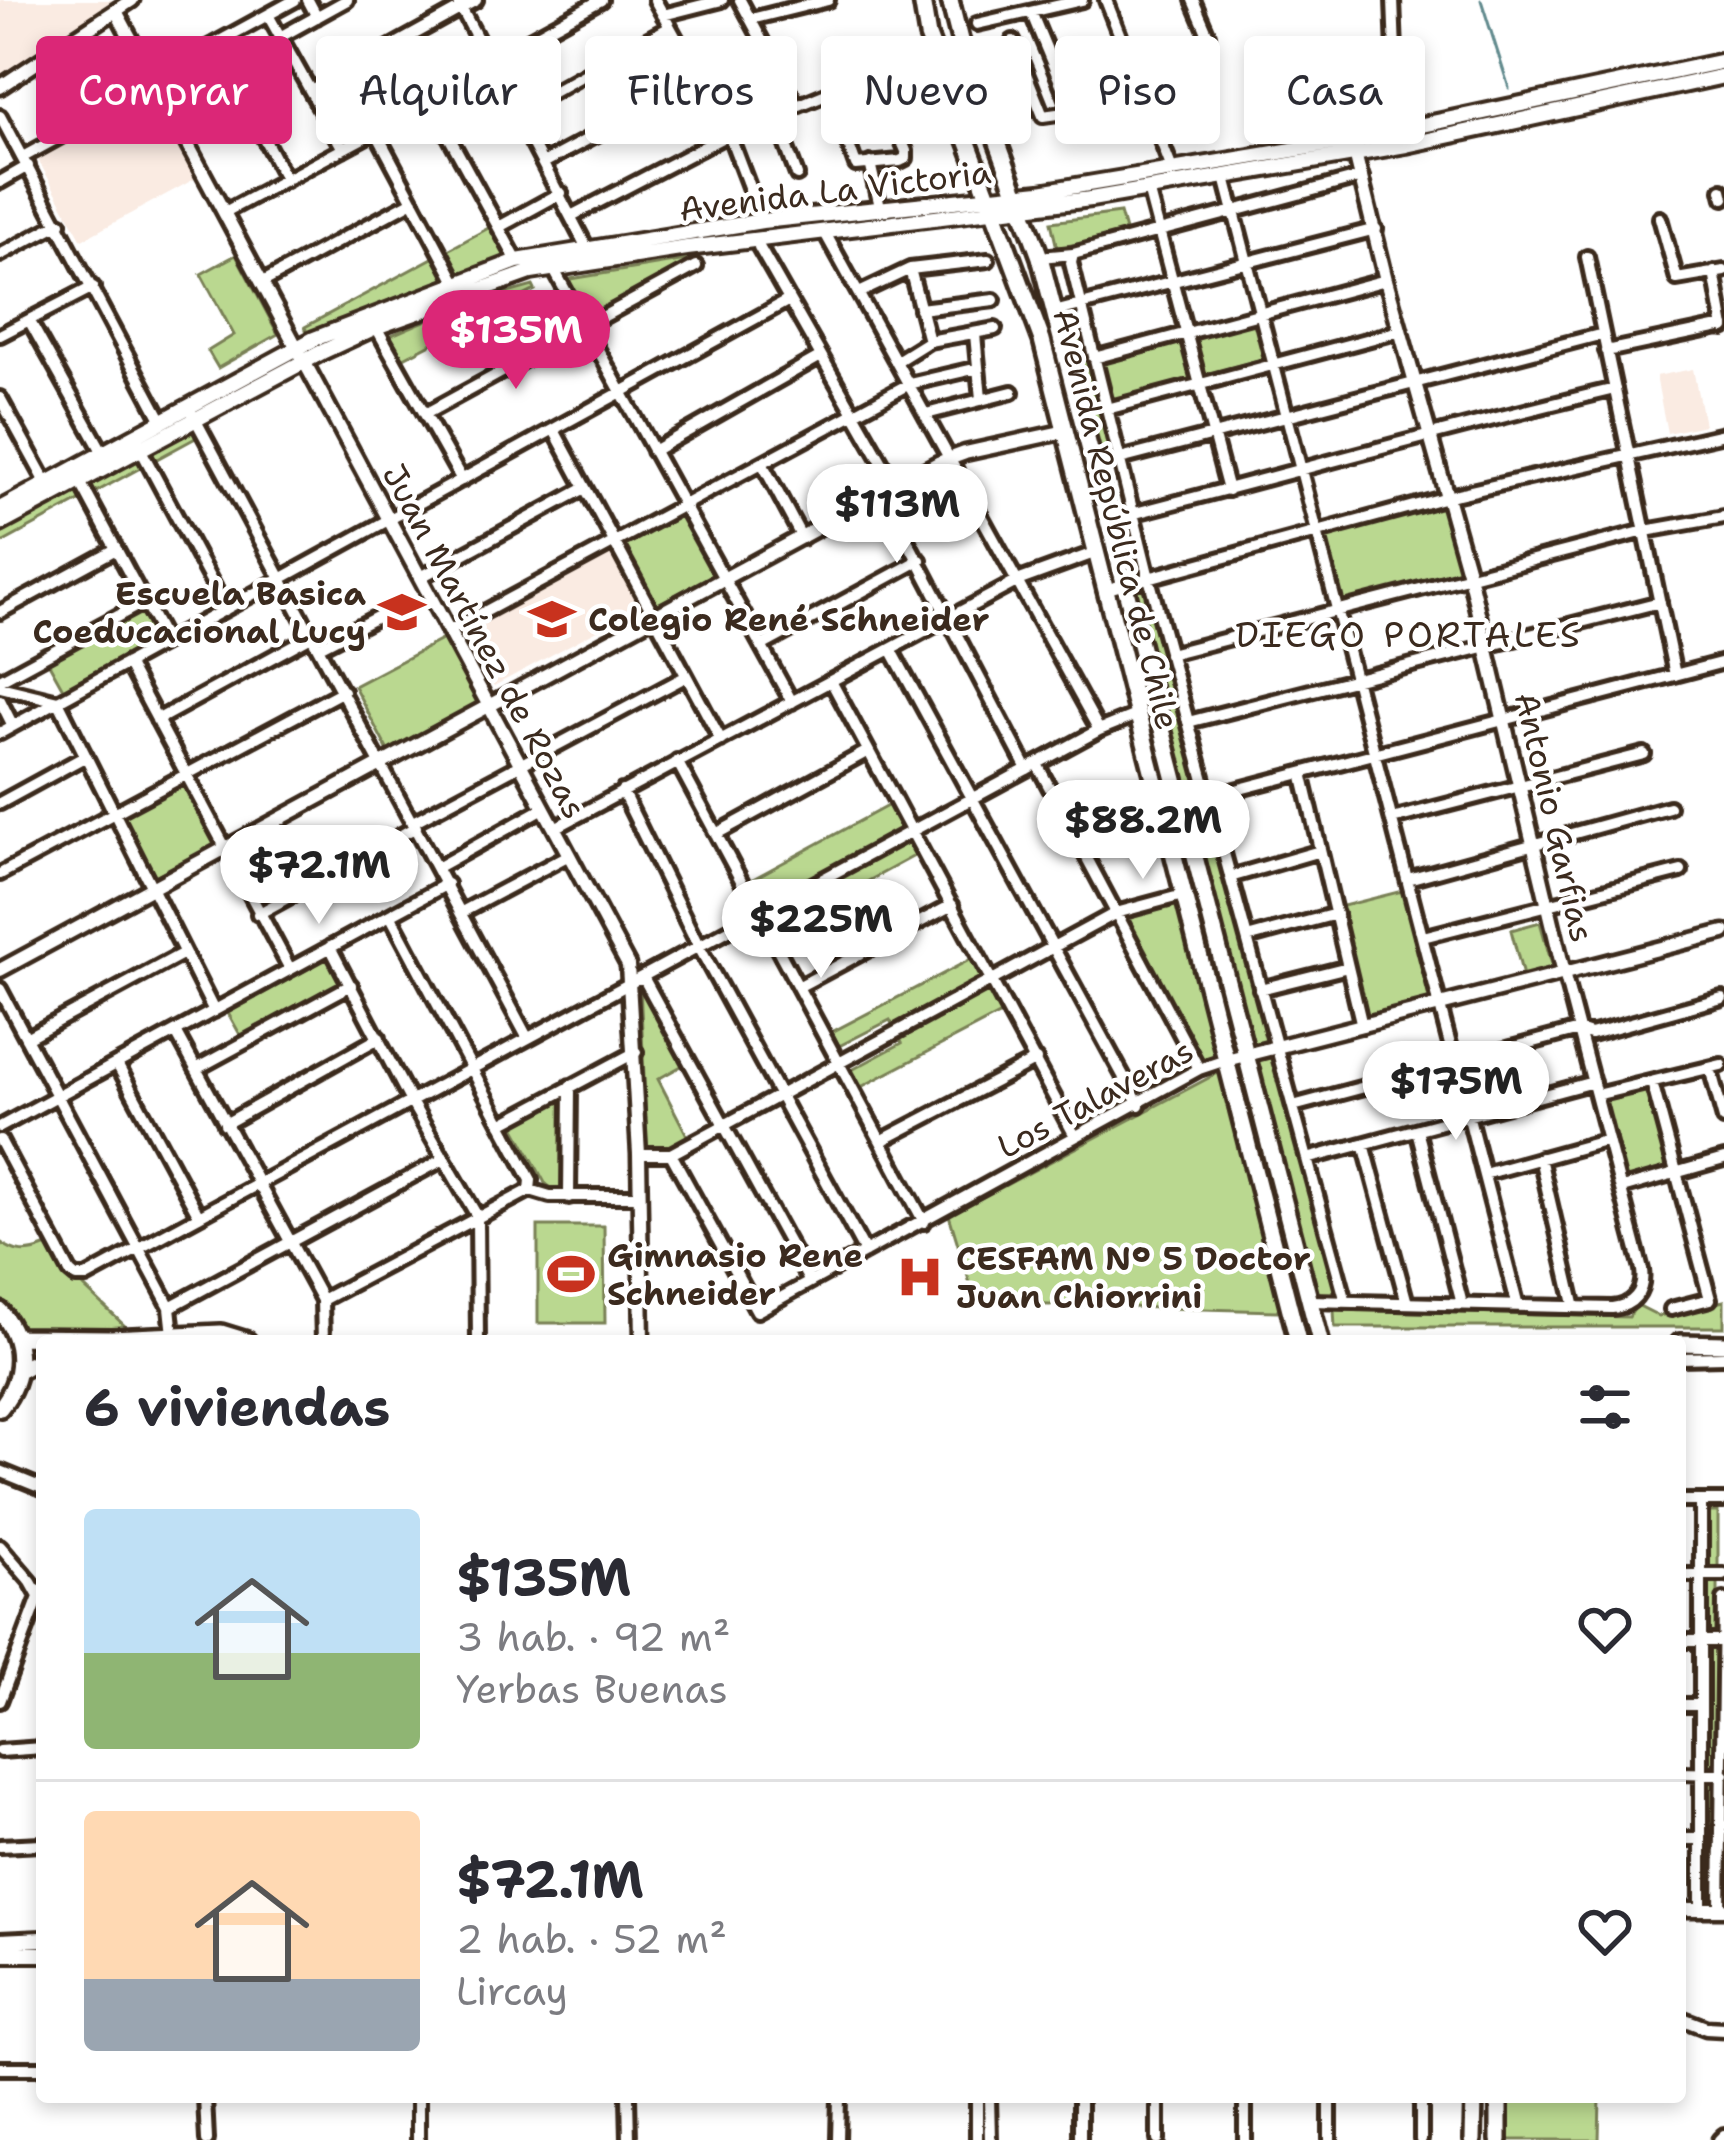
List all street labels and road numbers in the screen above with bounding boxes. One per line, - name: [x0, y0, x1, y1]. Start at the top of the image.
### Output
- street label: Avenida La Victoria: [677, 149, 993, 232]
- street label: Avenida República de Chile: [1042, 304, 1191, 734]
- street label: Juan Martínez de Rozas: [372, 456, 597, 826]
- street label: Antonio Garfias: [1504, 688, 1605, 946]
- street label: Los Talaveras: [989, 1028, 1201, 1169]

